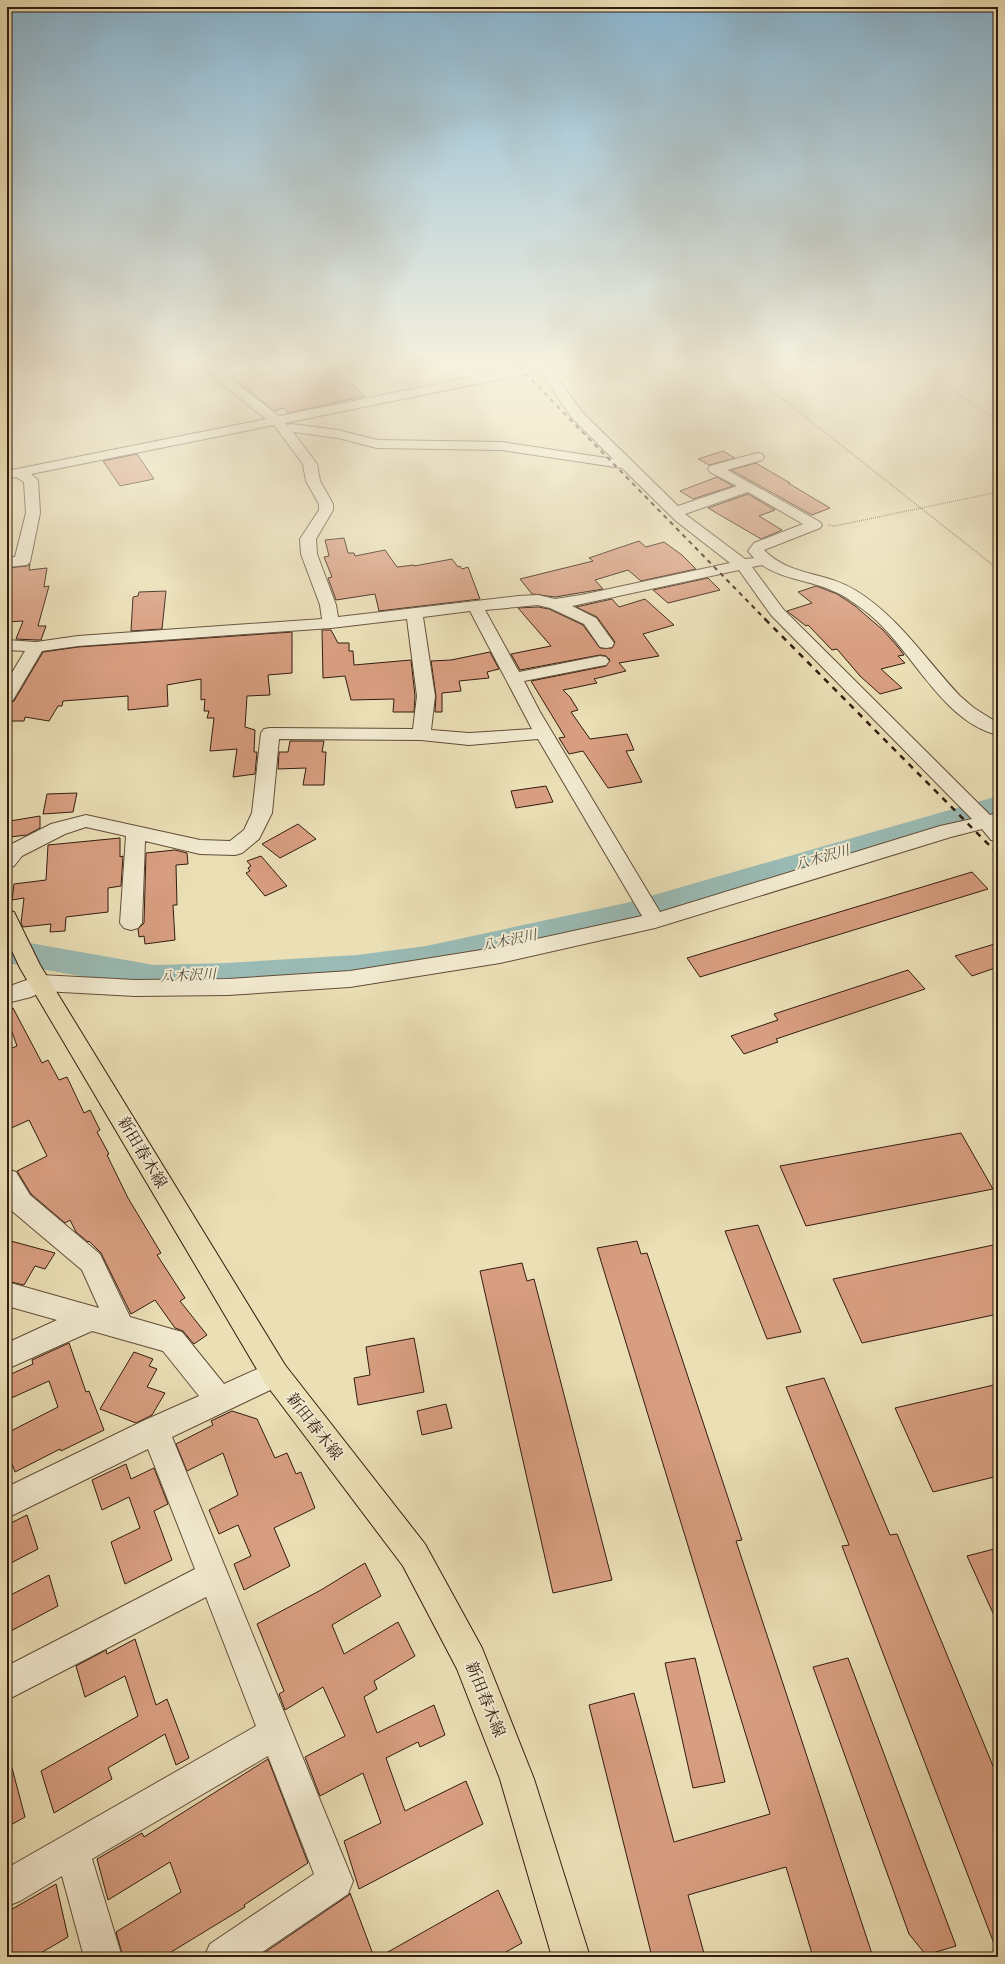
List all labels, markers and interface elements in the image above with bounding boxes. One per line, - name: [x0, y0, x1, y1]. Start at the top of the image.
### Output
- water label: 八木沢川: [793, 840, 854, 874]
- water label: 八木沢川: [480, 925, 540, 956]
- water label: 八木沢川: [160, 964, 218, 986]
- street label: 新田春木線: [112, 1113, 172, 1192]
- street label: 新田春木線: [281, 1388, 348, 1465]
- street label: 新田春木線: [460, 1658, 510, 1741]

